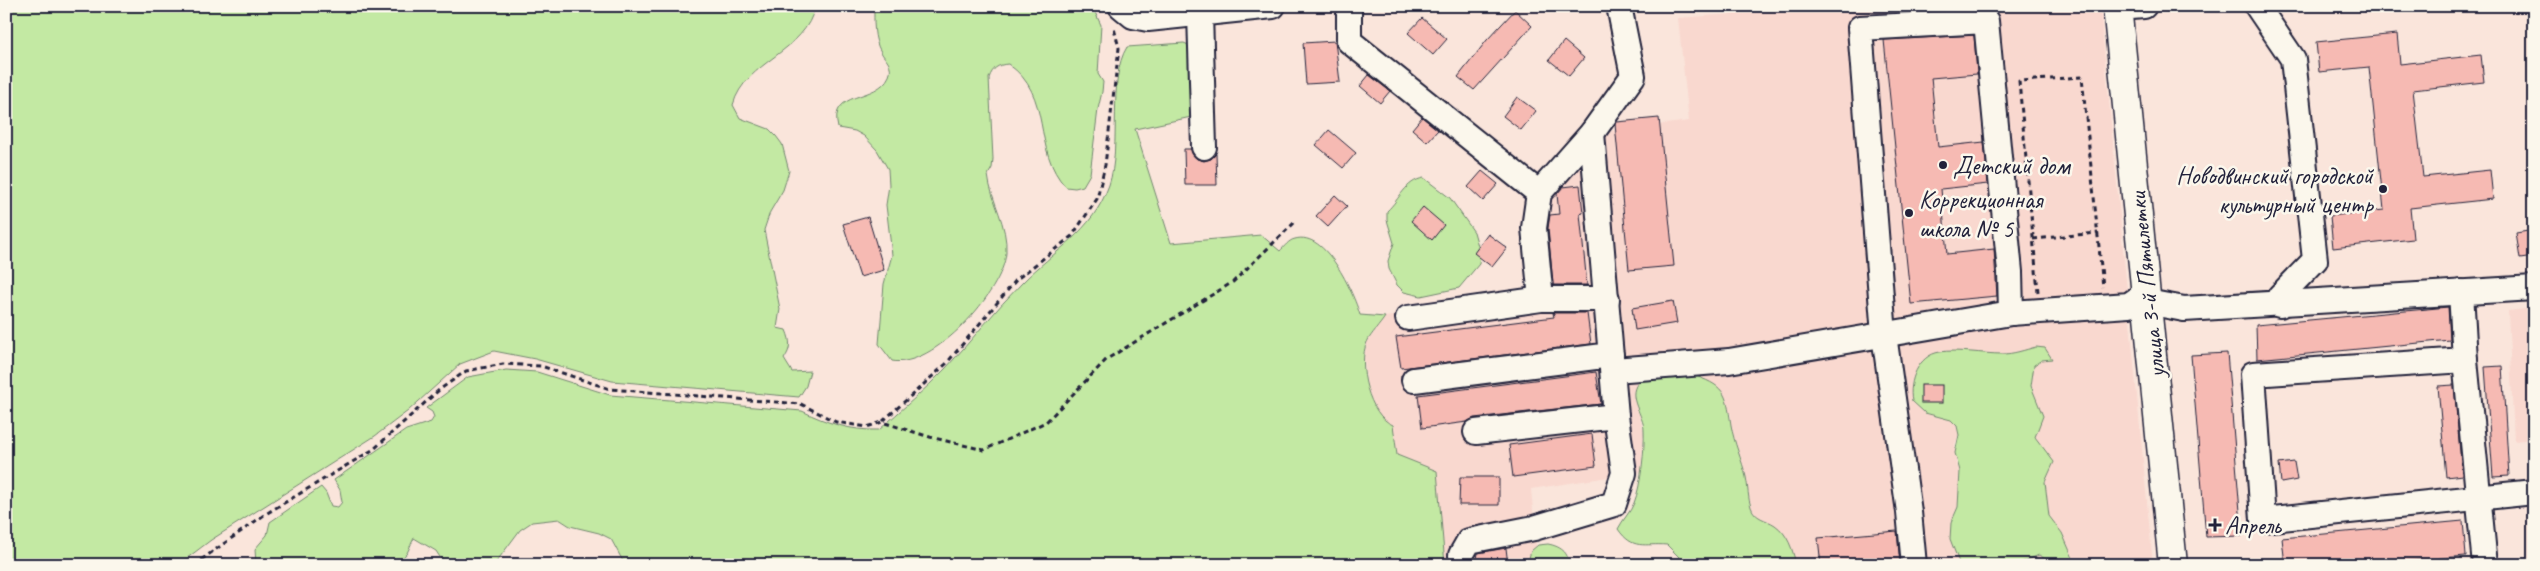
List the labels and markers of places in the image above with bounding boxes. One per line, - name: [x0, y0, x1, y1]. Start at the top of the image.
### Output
- place label: Детский дом: [1953, 150, 2072, 182]
- marker: Детский дом: [1937, 159, 1949, 171]
- place label: Новодвинский городской культурный центр: [2176, 160, 2375, 221]
- marker: Новодвинский городской культурный центр: [2377, 183, 2389, 195]
- place label: Коррекционная школа № 5: [1919, 184, 2045, 245]
- marker: Коррекционная школа № 5: [1903, 207, 1915, 219]
- place label: Апрель: [2225, 510, 2283, 542]
- marker: Апрель: [2209, 519, 2221, 531]

